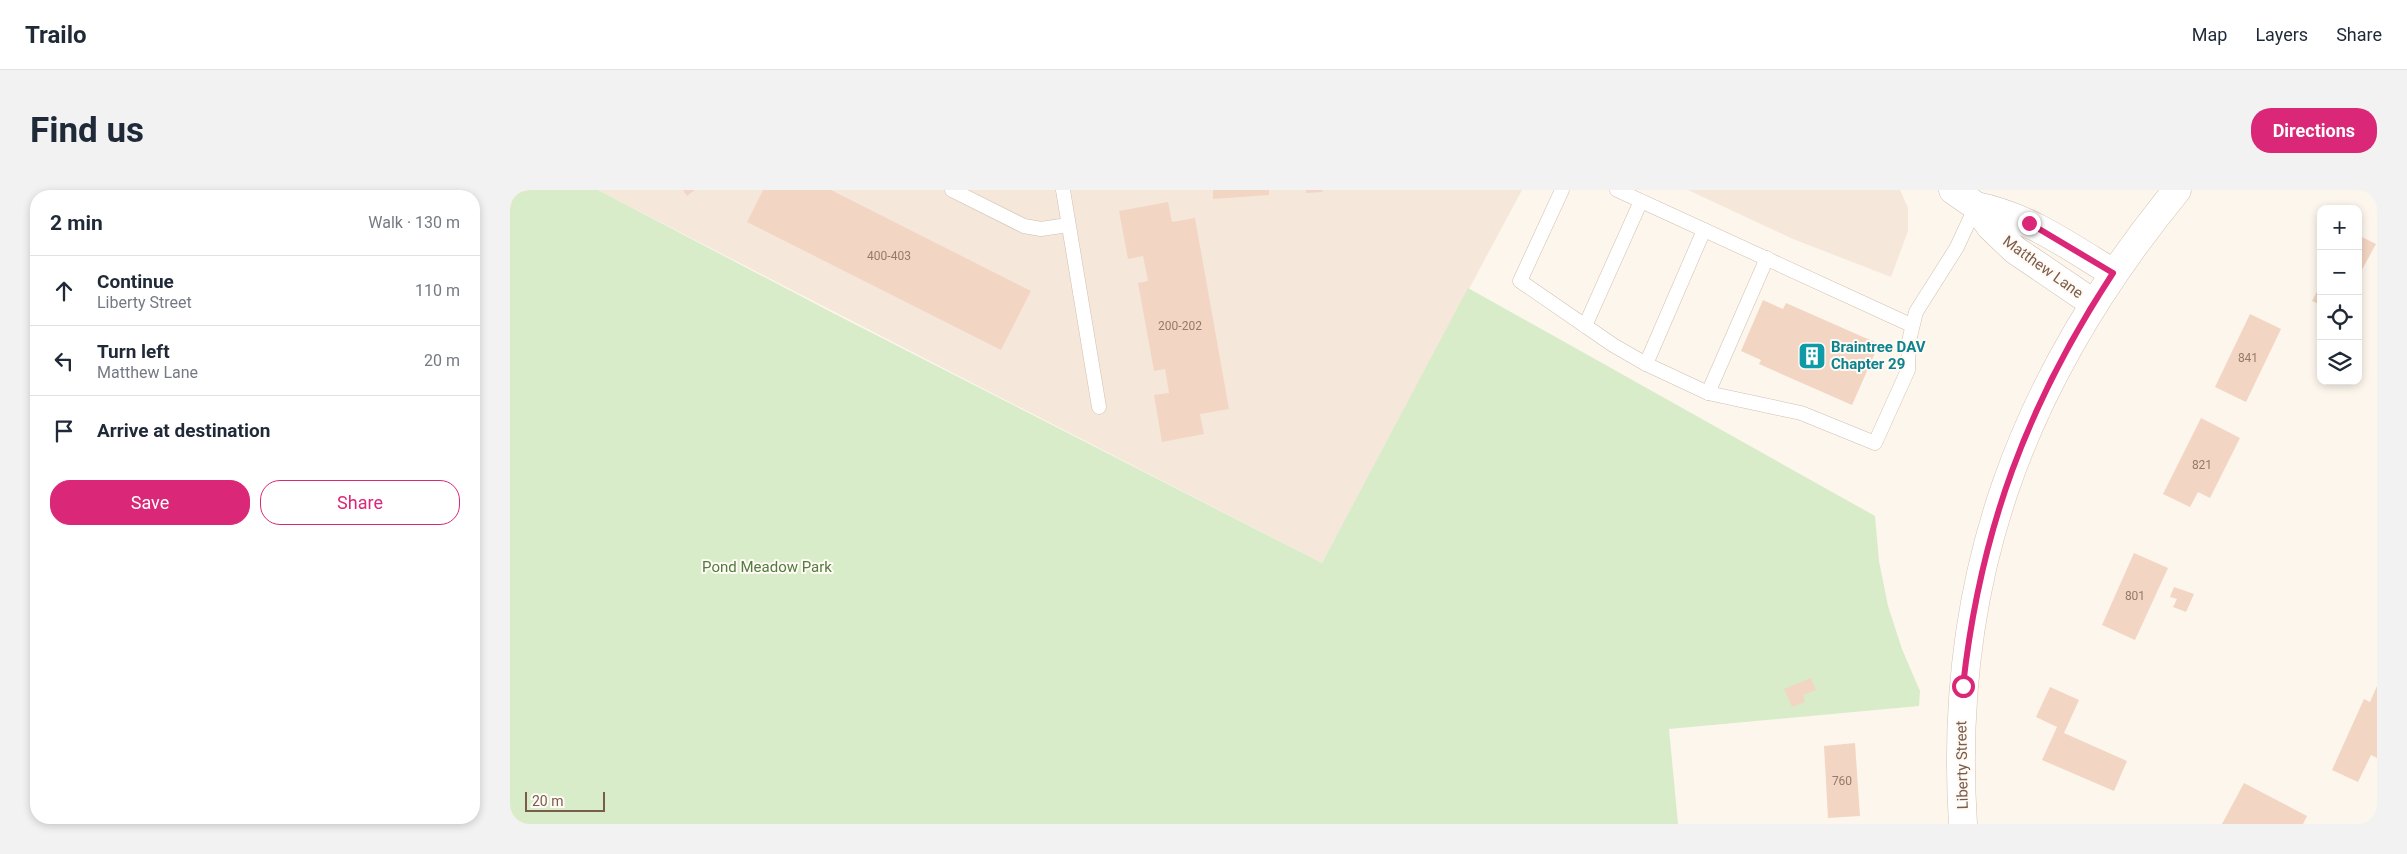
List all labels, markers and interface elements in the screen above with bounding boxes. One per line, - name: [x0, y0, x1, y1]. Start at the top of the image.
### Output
- text: Trailo: [25, 21, 87, 49]
- text: Map: [2192, 24, 2227, 45]
- text: Layers: [2255, 24, 2308, 45]
- text: Share: [2336, 24, 2382, 45]
- button: Directions: [2251, 108, 2377, 153]
- text: Find us: [30, 110, 144, 151]
- map controls: [2317, 205, 2362, 385]
- button: +: [2317, 205, 2362, 250]
- text: 2 min: [50, 211, 103, 235]
- route end: [2018, 212, 2041, 235]
- text: Walk · 130 m: [368, 213, 460, 232]
- street label: Matthew Lane: [1999, 232, 2087, 302]
- house number: 400-403: [867, 249, 911, 263]
- button: −: [2317, 250, 2362, 295]
- text: Continue: [97, 270, 174, 293]
- icon: ahead: [50, 277, 78, 305]
- text: 110 m: [415, 281, 460, 300]
- text: Liberty Street: [97, 293, 192, 312]
- button: locate: [2317, 295, 2362, 340]
- house number: 200-202: [1158, 319, 1202, 333]
- place label: Braintree DAV Chapter 29: [1831, 338, 1926, 373]
- text: Turn left: [97, 340, 170, 363]
- button: layers: [2317, 340, 2362, 385]
- building icon: Braintree DAV Chapter 29: [1797, 341, 1827, 371]
- icon: left: [50, 347, 78, 375]
- text: 20 m: [424, 351, 460, 370]
- house number: 841: [2238, 351, 2258, 365]
- text: Matthew Lane: [97, 363, 198, 382]
- icon: arrive: [50, 417, 78, 445]
- text: Arrive at destination: [97, 419, 270, 442]
- house number: 821: [2192, 458, 2212, 472]
- button: Save: [50, 480, 250, 525]
- button: Share: [260, 480, 460, 525]
- park label: Pond Meadow Park: [702, 558, 832, 576]
- house number: 801: [2125, 589, 2145, 603]
- route start: [1952, 675, 1975, 698]
- street label: Liberty Street: [1952, 720, 1972, 810]
- house number: 760: [1832, 774, 1852, 788]
- scale bar: [525, 789, 605, 812]
- text: 20 m: [532, 793, 564, 809]

